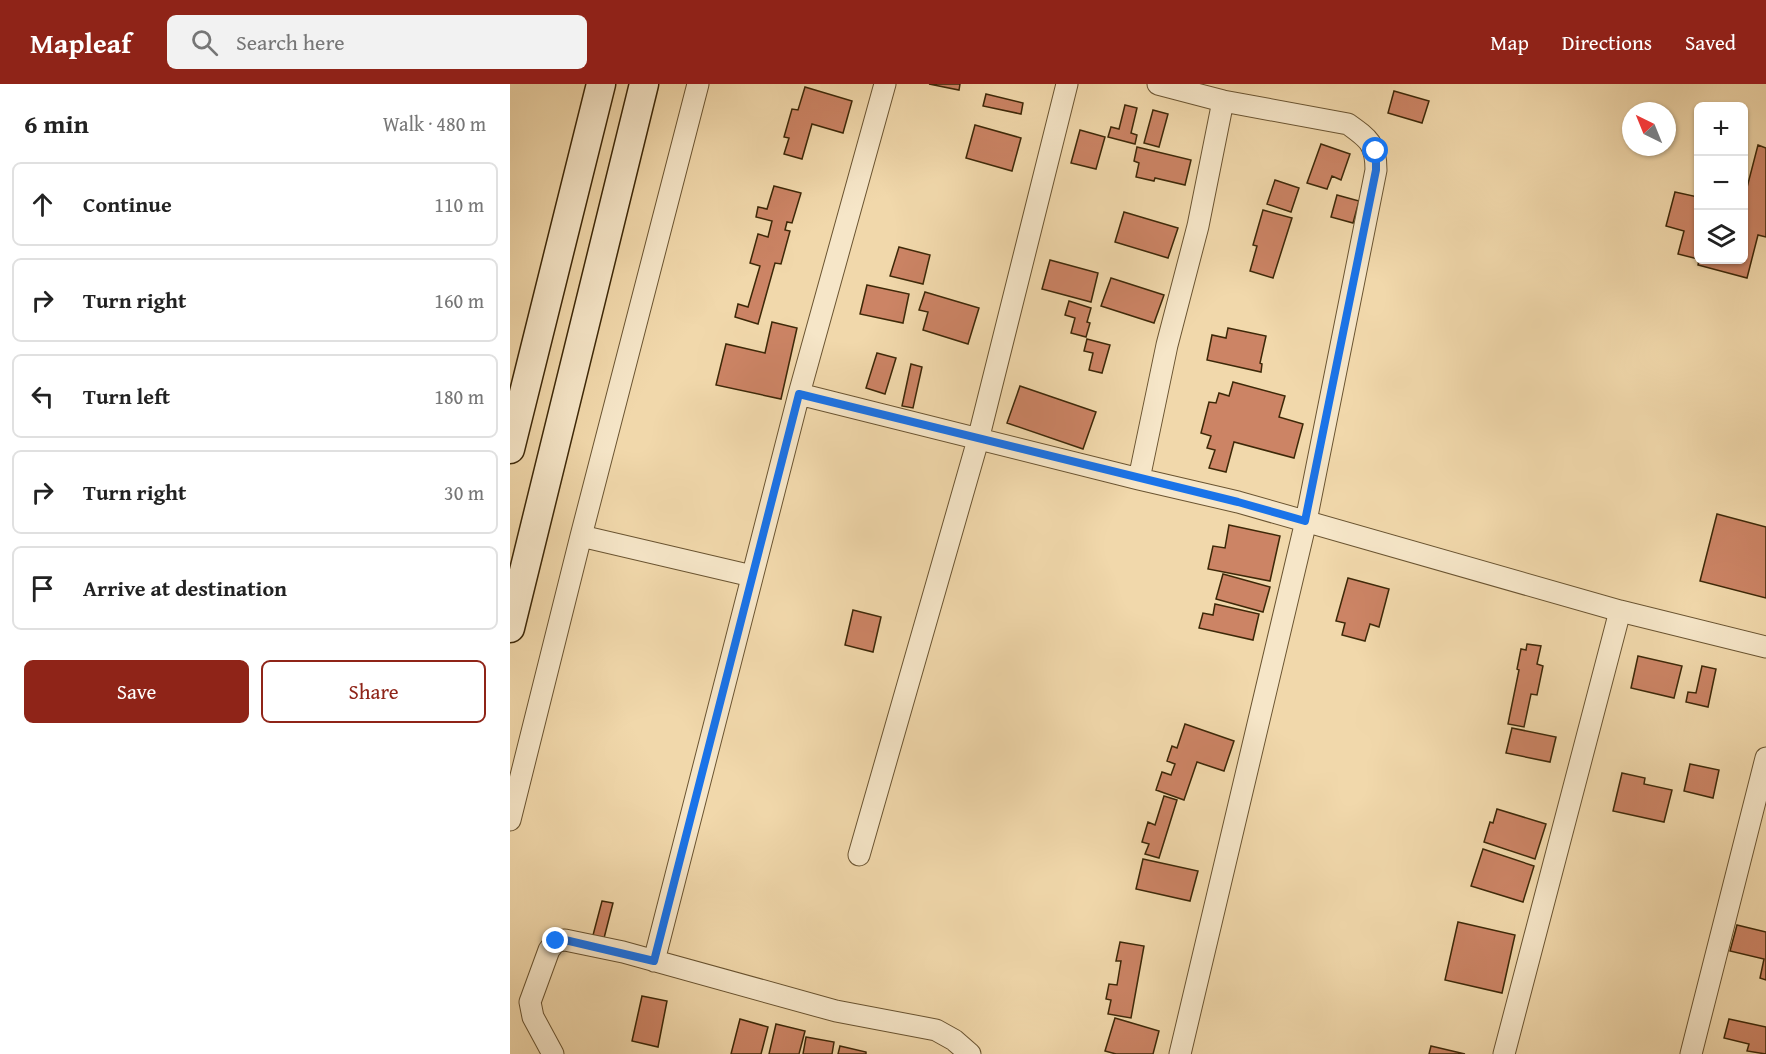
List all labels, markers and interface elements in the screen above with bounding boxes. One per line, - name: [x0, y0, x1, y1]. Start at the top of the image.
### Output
- search box: [167, 15, 587, 69]
- text: Mapleaf: [30, 22, 131, 63]
- icon: search: [188, 26, 221, 59]
- text: Search here: [236, 26, 345, 58]
- text: Map: [1490, 27, 1529, 58]
- text: Directions: [1562, 27, 1652, 58]
- text: Saved: [1685, 27, 1736, 58]
- north arrow: [1622, 102, 1676, 156]
- map controls: [1694, 102, 1748, 264]
- button: +: [1694, 102, 1748, 156]
- text: 6 min: [24, 104, 89, 143]
- text: Walk · 480 m: [383, 109, 486, 138]
- route start: [1362, 137, 1388, 163]
- button: −: [1694, 156, 1748, 210]
- icon: ahead: [26, 188, 59, 221]
- text: Continue: [83, 188, 172, 220]
- text: 110 m: [434, 190, 484, 219]
- button: layers: [1694, 210, 1748, 264]
- icon: right: [26, 284, 59, 317]
- text: Turn right: [83, 284, 186, 316]
- text: 160 m: [434, 286, 484, 315]
- icon: left: [26, 380, 59, 413]
- text: Turn left: [83, 380, 170, 412]
- text: 180 m: [434, 382, 484, 411]
- icon: right: [26, 476, 59, 509]
- text: Turn right: [83, 476, 186, 508]
- text: 30 m: [444, 478, 484, 507]
- icon: arrive: [26, 572, 59, 605]
- text: Arrive at destination: [83, 572, 287, 604]
- button: Save: [24, 660, 249, 723]
- button: Share: [261, 660, 486, 723]
- route end: [542, 927, 568, 953]

